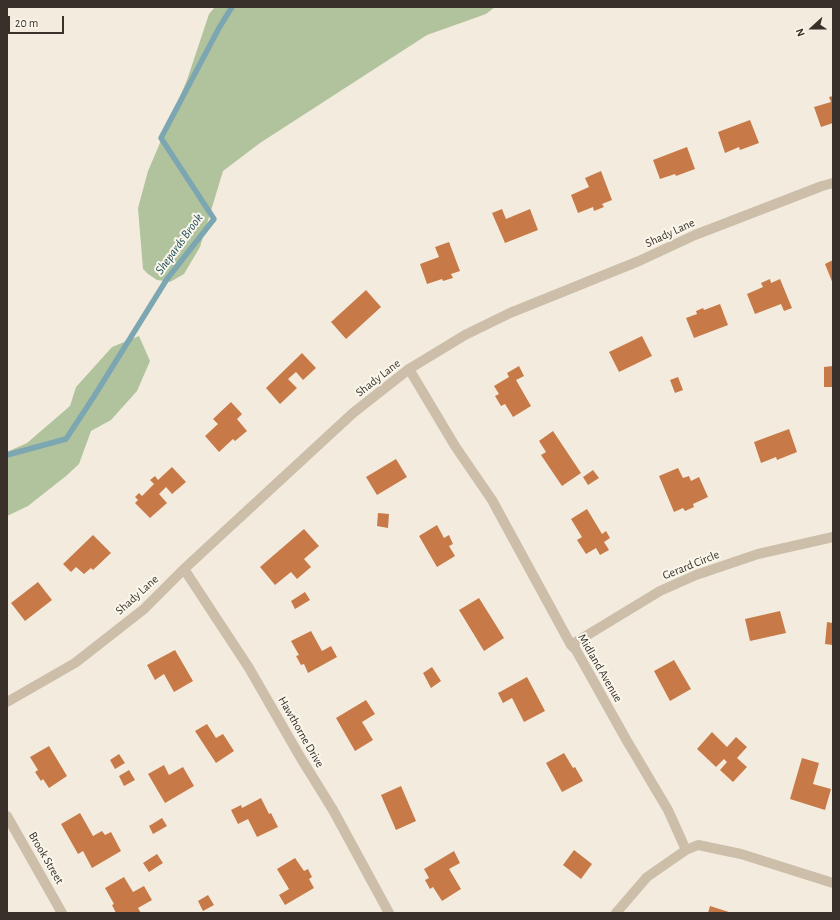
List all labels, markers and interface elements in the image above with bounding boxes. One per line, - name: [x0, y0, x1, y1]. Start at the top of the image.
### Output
- scale bar: [10, 8, 66, 34]
- north arrow: [792, 8, 832, 48]
- text: 20 m: [15, 17, 38, 29]
- text: N: [794, 27, 807, 38]
- water label: Shepards Brook: [152, 210, 206, 278]
- street label: Shady Lane: [643, 215, 697, 251]
- street label: Shady Lane: [353, 356, 403, 400]
- street label: Gerard Circle: [661, 547, 721, 583]
- street label: Shady Lane: [113, 572, 161, 618]
- street label: Midland Avenue: [575, 631, 625, 705]
- street label: Hawthorne Drive: [275, 694, 327, 770]
- street label: Brook Street: [25, 829, 67, 887]

